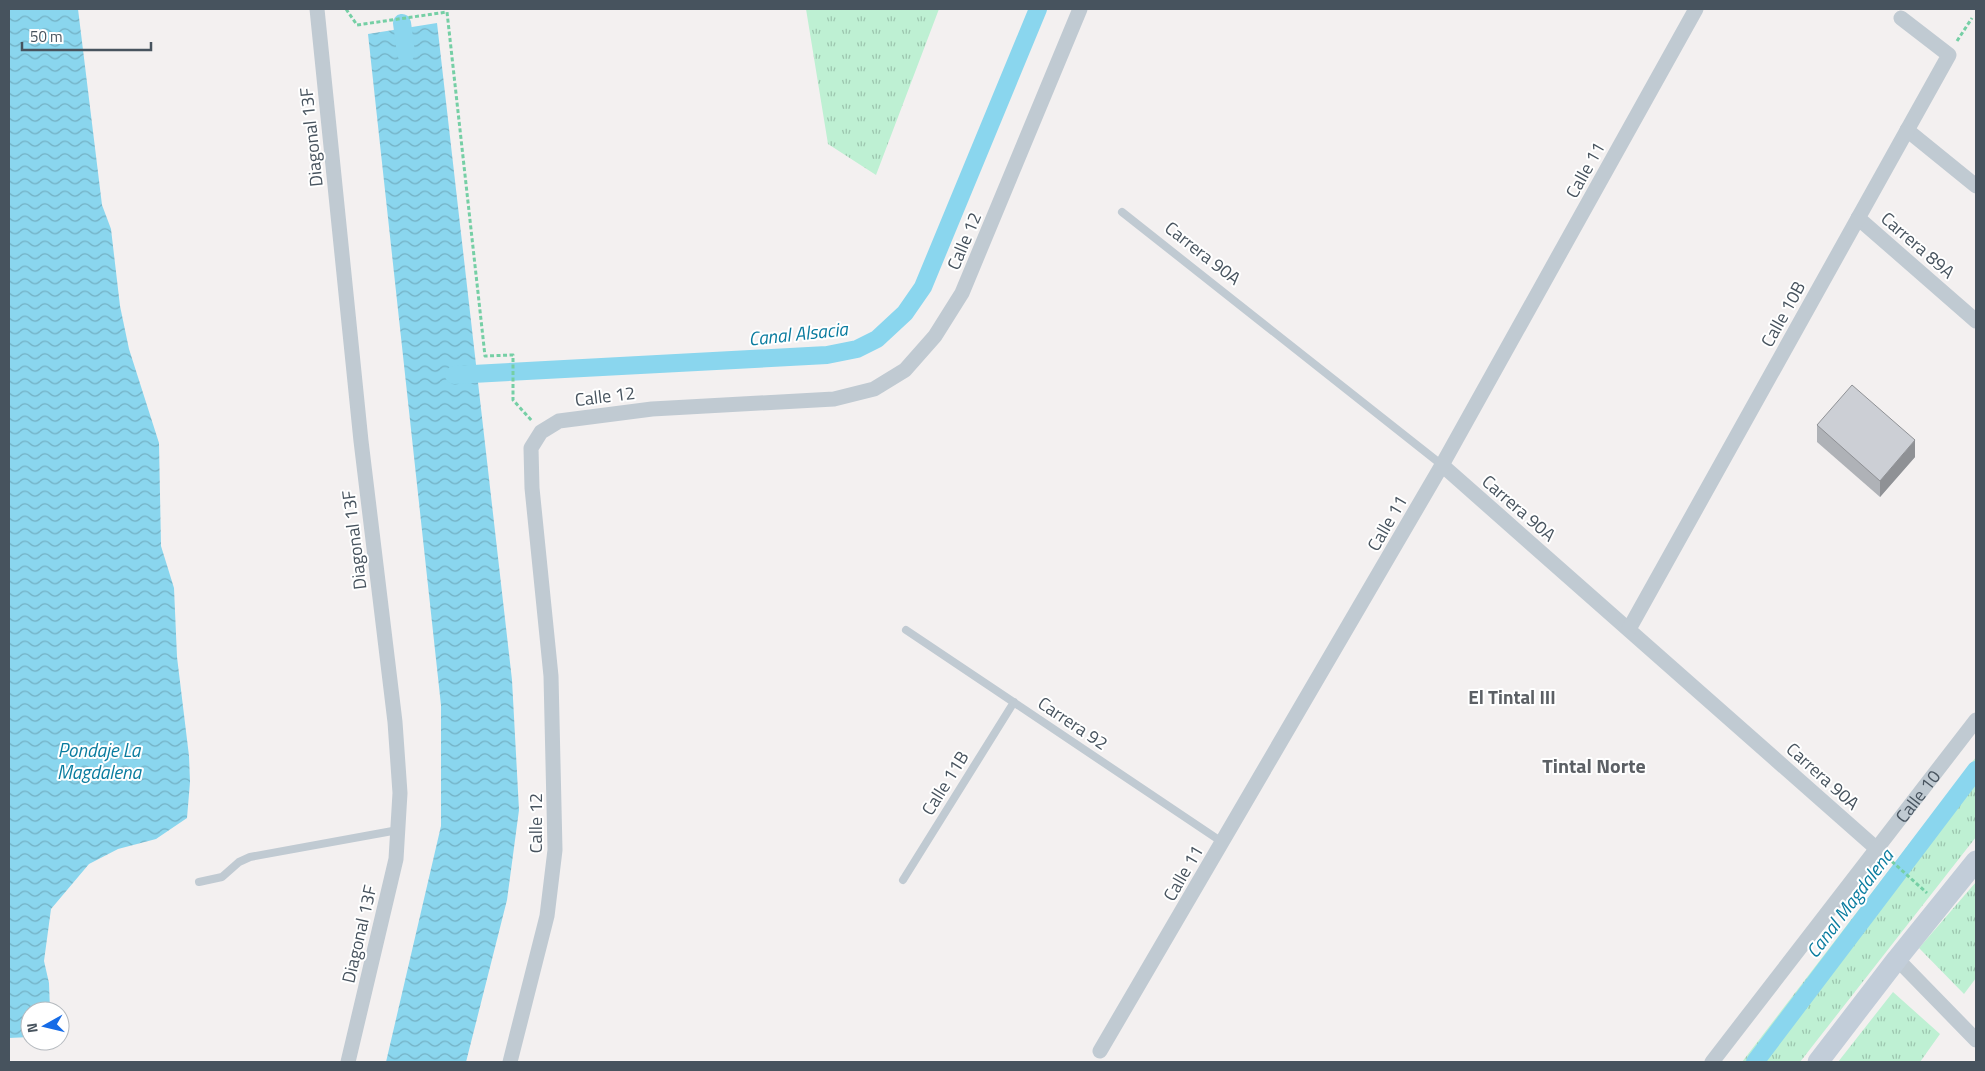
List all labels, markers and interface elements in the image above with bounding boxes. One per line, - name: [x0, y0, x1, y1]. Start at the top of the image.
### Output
- scale bar: [22, 20, 151, 52]
- text: 50 m: [30, 25, 63, 48]
- street label: Diagonal 13F: [292, 86, 330, 188]
- street label: Calle 11: [1559, 137, 1611, 203]
- street label: Carrera 89A: [1875, 205, 1961, 285]
- street label: Calle 12: [940, 208, 988, 274]
- street label: Carrera 90A: [1159, 215, 1247, 292]
- street label: Calle 10B: [1754, 276, 1812, 352]
- water label: Canal Alsacia: [747, 313, 850, 353]
- street label: Calle 12: [573, 379, 637, 413]
- street label: Carrera 90A: [1476, 468, 1562, 548]
- street label: Diagonal 13F: [335, 489, 373, 591]
- street label: Calle 11: [1360, 490, 1414, 556]
- district label: El Tintal III: [1468, 682, 1556, 711]
- street label: Carrera 92: [1032, 690, 1114, 756]
- water label: Pondaje La Magdalena: [57, 735, 142, 786]
- street label: Carrera 90A: [1780, 736, 1866, 816]
- street label: Calle 11B: [915, 746, 975, 820]
- district label: Tintal Norte: [1542, 750, 1646, 781]
- street label: Calle 10: [1888, 764, 1946, 828]
- street label: Calle 12: [522, 793, 549, 853]
- street label: Calle 11: [1156, 840, 1210, 906]
- water label: Canal Magdalena: [1798, 841, 1901, 964]
- street label: Diagonal 13F: [335, 882, 383, 986]
- north arrow: [20, 1001, 70, 1051]
- text: N: [21, 1022, 43, 1034]

